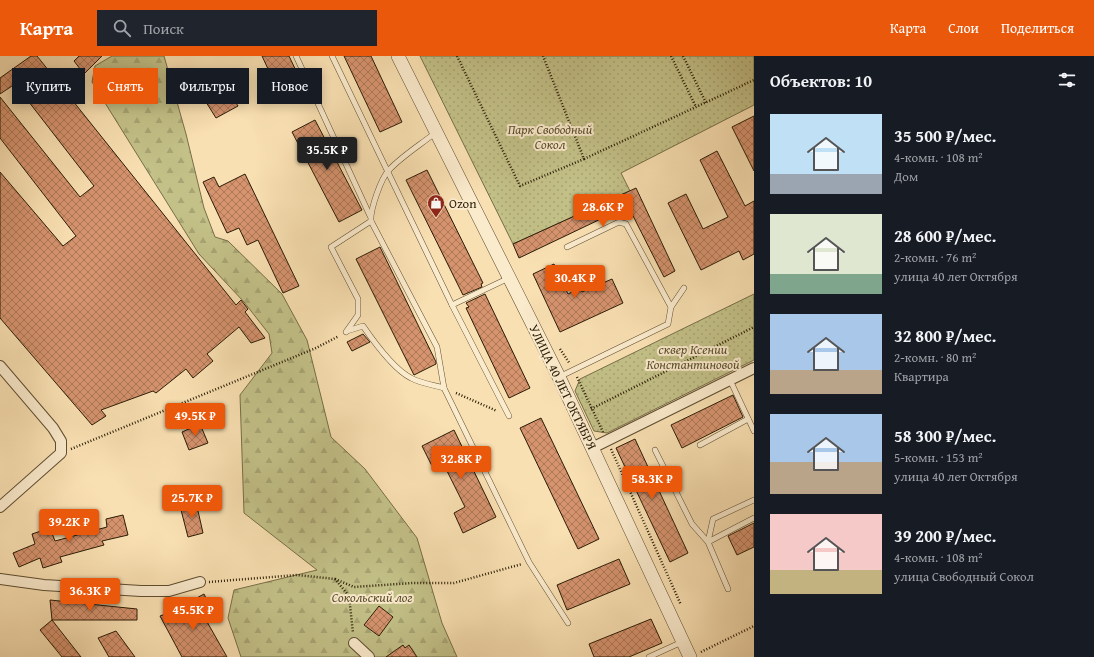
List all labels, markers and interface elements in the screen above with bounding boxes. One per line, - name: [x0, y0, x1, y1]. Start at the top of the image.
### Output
- search box: [97, 10, 377, 46]
- text: Карта: [20, 14, 73, 42]
- icon: search: [111, 17, 133, 39]
- text: Поиск: [143, 18, 184, 39]
- text: Карта: [890, 18, 926, 38]
- text: Слои: [948, 18, 979, 38]
- text: Поделиться: [1001, 18, 1074, 38]
- chip: Купить: [12, 68, 85, 104]
- chip: Снять: [93, 68, 158, 104]
- chip: Фильтры: [166, 68, 249, 104]
- chip: Новое: [257, 68, 322, 104]
- text: Объектов: 10: [770, 68, 872, 93]
- icon: filters: [1056, 69, 1078, 91]
- park label: Парк Свободный Сокол: [508, 120, 593, 154]
- text: 35 500 ₽/мес.: [894, 123, 996, 148]
- icon: home: [802, 130, 850, 178]
- pin: 35.5K ₽: [290, 137, 364, 171]
- text: 35.5K ₽: [306, 140, 348, 159]
- text: 4-комн. · 108 m²: [894, 148, 983, 167]
- text: Дом: [894, 167, 918, 186]
- shop icon: Ozon: [426, 193, 446, 218]
- place label: Ozon: [449, 194, 477, 213]
- pin: 28.6K ₽: [566, 194, 640, 228]
- text: 28.6K ₽: [582, 197, 624, 216]
- text: 28 600 ₽/мес.: [894, 223, 996, 248]
- icon: home: [802, 230, 850, 278]
- text: 2-комн. · 76 m²: [894, 248, 976, 267]
- pin: 30.4K ₽: [538, 265, 612, 299]
- text: улица 40 лет Октября: [894, 267, 1018, 286]
- text: 30.4K ₽: [554, 268, 596, 287]
- street label: УЛИЦА 40 ЛЕТ ОКТЯБРЯ: [524, 321, 602, 453]
- text: 32 800 ₽/мес.: [894, 323, 996, 348]
- icon: home: [802, 330, 850, 378]
- park label: сквер Ксении Константиновой: [646, 340, 740, 374]
- text: 2-комн. · 80 m²: [894, 348, 976, 367]
- text: Квартира: [894, 367, 949, 386]
- pin: 49.5K ₽: [158, 403, 232, 437]
- text: 49.5K ₽: [174, 406, 216, 425]
- text: 58 300 ₽/мес.: [894, 423, 996, 448]
- icon: home: [802, 430, 850, 478]
- pin: 32.8K ₽: [424, 446, 498, 480]
- text: 5-комн. · 153 m²: [894, 448, 983, 467]
- text: 32.8K ₽: [440, 449, 482, 468]
- pin: 58.3K ₽: [615, 466, 689, 500]
- text: улица 40 лет Октября: [894, 467, 1018, 486]
- text: 58.3K ₽: [631, 469, 673, 488]
- pin: 25.7K ₽: [155, 485, 229, 519]
- text: 25.7K ₽: [171, 488, 213, 507]
- pin: 39.2K ₽: [32, 509, 106, 543]
- text: 39.2K ₽: [48, 512, 90, 531]
- text: 39 200 ₽/мес.: [894, 523, 996, 548]
- icon: home: [802, 530, 850, 578]
- text: 4-комн. · 108 m²: [894, 548, 983, 567]
- text: улица Свободный Сокол: [894, 567, 1034, 586]
- pin: 36.3K ₽: [53, 578, 127, 612]
- text: 36.3K ₽: [69, 581, 111, 600]
- park label: Сокольский лог: [332, 588, 412, 607]
- pin: 45.5K ₽: [156, 597, 230, 631]
- text: 45.5K ₽: [172, 600, 214, 619]

